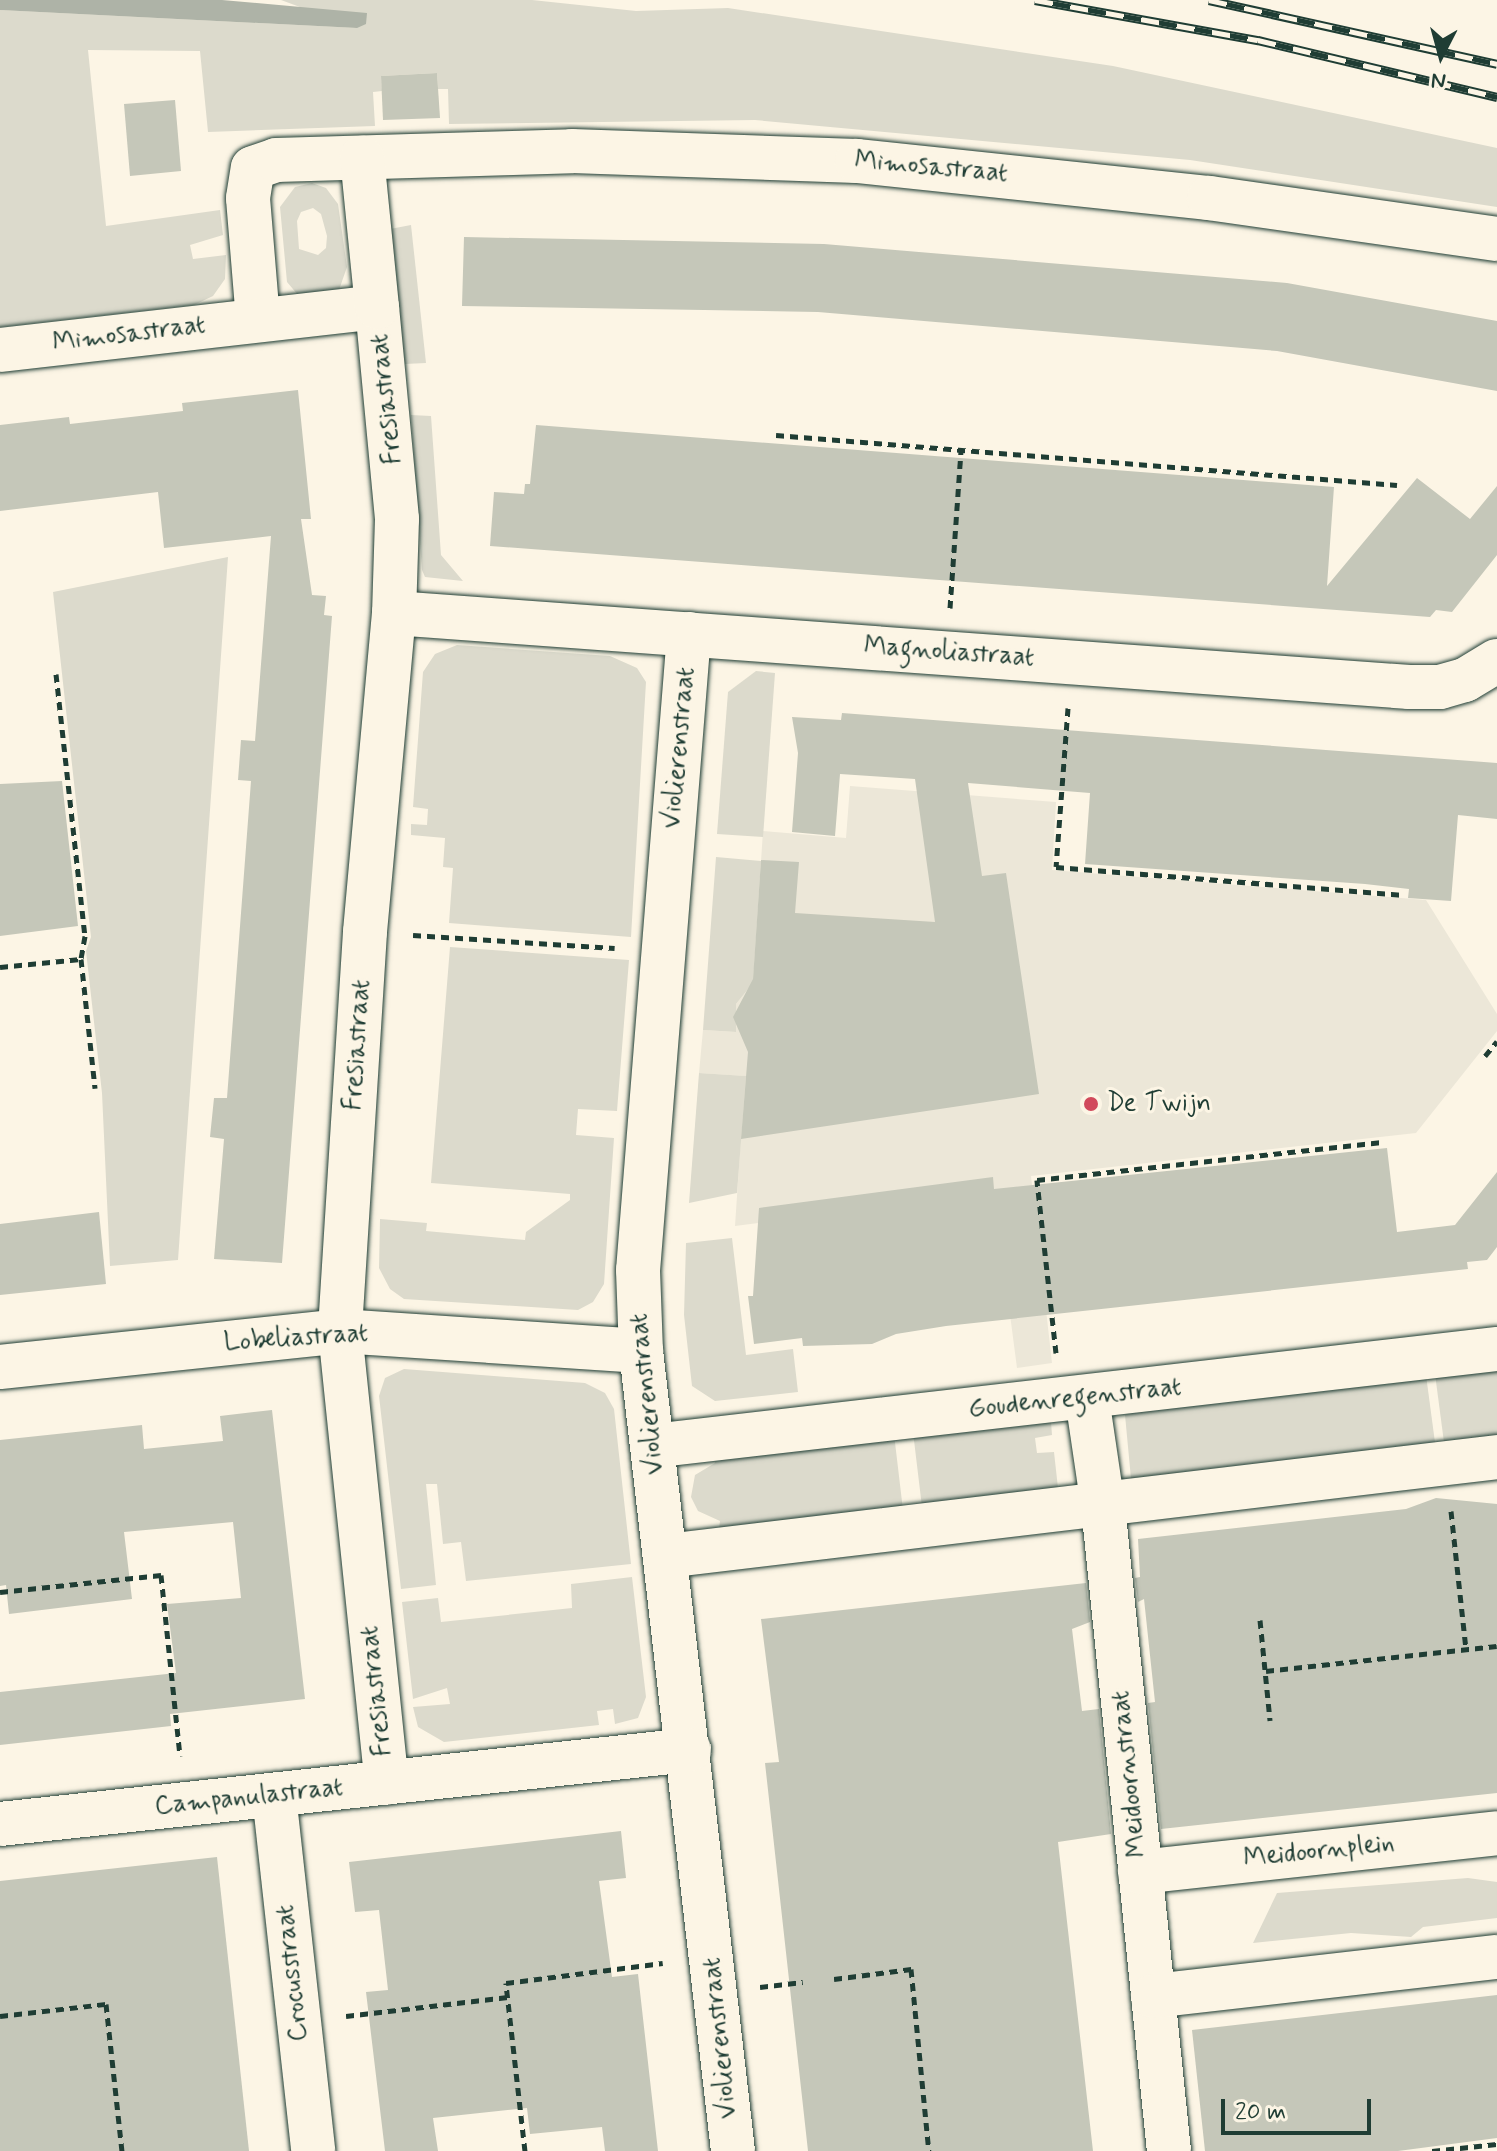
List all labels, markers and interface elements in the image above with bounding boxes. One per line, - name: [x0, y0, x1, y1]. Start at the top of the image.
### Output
- north arrow: [1401, 16, 1481, 96]
- text: N: [1430, 65, 1447, 95]
- street label: Mimosastraat: [853, 146, 1009, 190]
- street label: Mimosastraat: [51, 310, 207, 360]
- street label: Fresiastraat: [365, 332, 409, 466]
- street label: Magnoliastraat: [863, 631, 1035, 675]
- street label: Violierenstraat: [657, 666, 703, 830]
- street label: Fresiastraat: [338, 978, 378, 1112]
- place label: De Twijn: [1107, 1088, 1202, 1120]
- marker: De Twijn: [1082, 1095, 1100, 1113]
- street label: Violierenstraat: [624, 1312, 672, 1476]
- street label: Lobeliastraat: [223, 1318, 369, 1360]
- street label: Goudenregenstraat: [967, 1372, 1183, 1426]
- street label: Fresiastraat: [355, 1624, 399, 1758]
- street label: Meidoornstraat: [1106, 1689, 1154, 1859]
- street label: Campanulastraat: [153, 1773, 345, 1823]
- street label: Meidoornplein: [1242, 1829, 1396, 1875]
- street label: Crocusstraat: [270, 1903, 316, 2043]
- street label: Violierenstraat: [697, 1956, 745, 2120]
- scale bar: [1225, 2083, 1375, 2133]
- text: 20 m: [1235, 2097, 1286, 2128]

